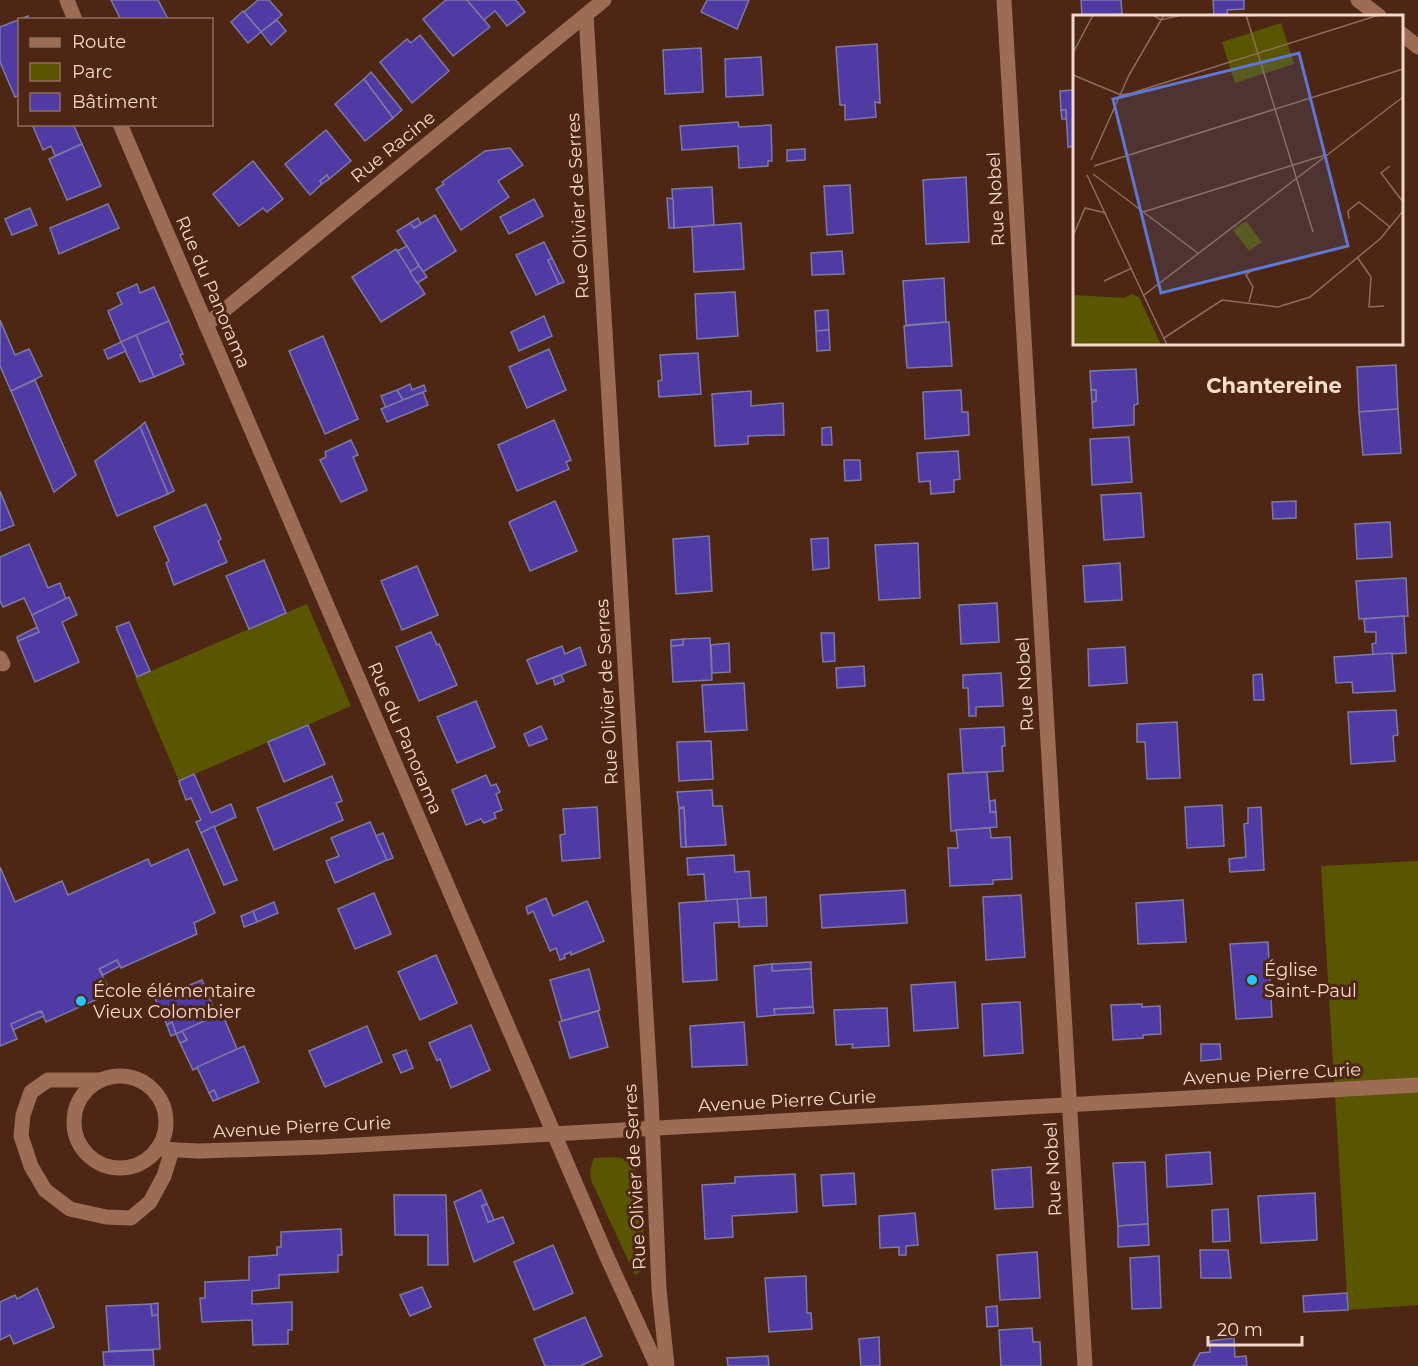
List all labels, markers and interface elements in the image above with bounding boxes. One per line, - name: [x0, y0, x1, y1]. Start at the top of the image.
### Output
- inset map: [1073, 15, 1403, 345]
- legend: [18, 18, 213, 126]
- text: Route: [72, 31, 126, 53]
- text: Parc: [72, 61, 112, 83]
- text: Bâtiment: [72, 91, 158, 113]
- street label: Rue Racine: [346, 106, 440, 188]
- street label: Rue Olivier de Serres: [562, 112, 594, 300]
- street label: Rue Nobel: [983, 151, 1009, 247]
- street label: Rue du Panorama: [171, 213, 255, 371]
- district label: Chantereine: [1206, 373, 1342, 398]
- street label: Rue Olivier de Serres: [591, 598, 623, 786]
- street label: Rue Nobel: [1012, 636, 1038, 732]
- street label: Rue du Panorama: [363, 659, 447, 817]
- place label: Église Saint-Paul: [1264, 959, 1357, 1002]
- marker: Église Saint-Paul: [1245, 973, 1259, 987]
- place label: École élémentaire Vieux Colombier: [93, 980, 256, 1023]
- marker: École élémentaire Vieux Colombier: [74, 994, 88, 1008]
- street label: Avenue Pierre Curie: [1182, 1058, 1362, 1090]
- street label: Rue Olivier de Serres: [619, 1083, 651, 1271]
- street label: Avenue Pierre Curie: [697, 1085, 877, 1117]
- street label: Avenue Pierre Curie: [212, 1111, 392, 1143]
- street label: Rue Nobel: [1040, 1121, 1066, 1217]
- scale bar: [1208, 1309, 1302, 1347]
- text: 20 m: [1217, 1319, 1263, 1341]

